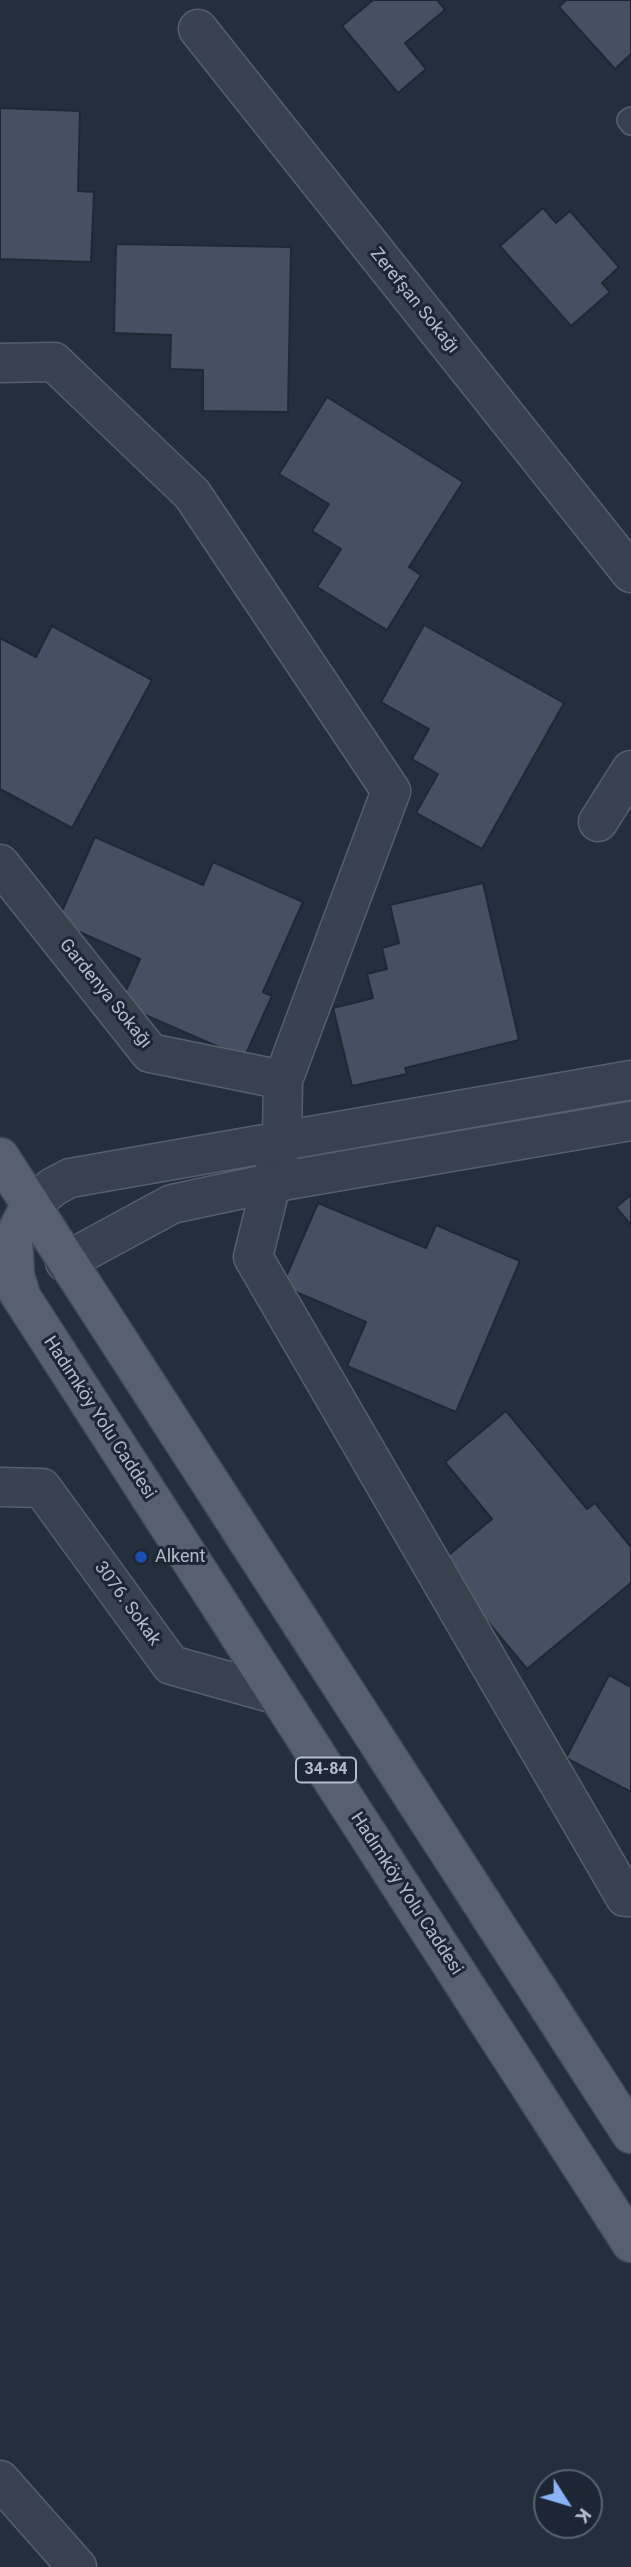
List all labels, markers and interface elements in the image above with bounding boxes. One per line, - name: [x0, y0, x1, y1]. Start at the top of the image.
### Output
- street label: Zerefşan Sokağı: [365, 244, 463, 358]
- street label: Gardenya Sokağı: [54, 935, 156, 1053]
- street label: Hadımköy Yolu Caddesi: [38, 1333, 160, 1503]
- place label: Alkent: [155, 1546, 205, 1568]
- marker: Alkent: [133, 1549, 149, 1565]
- street label: 3076. Sokak: [89, 1558, 165, 1650]
- road number: 34-84: [296, 1758, 356, 1782]
- street label: Hadımköy Yolu Caddesi: [345, 1809, 467, 1979]
- north arrow: [533, 2469, 603, 2539]
- text: K: [571, 2504, 596, 2527]

